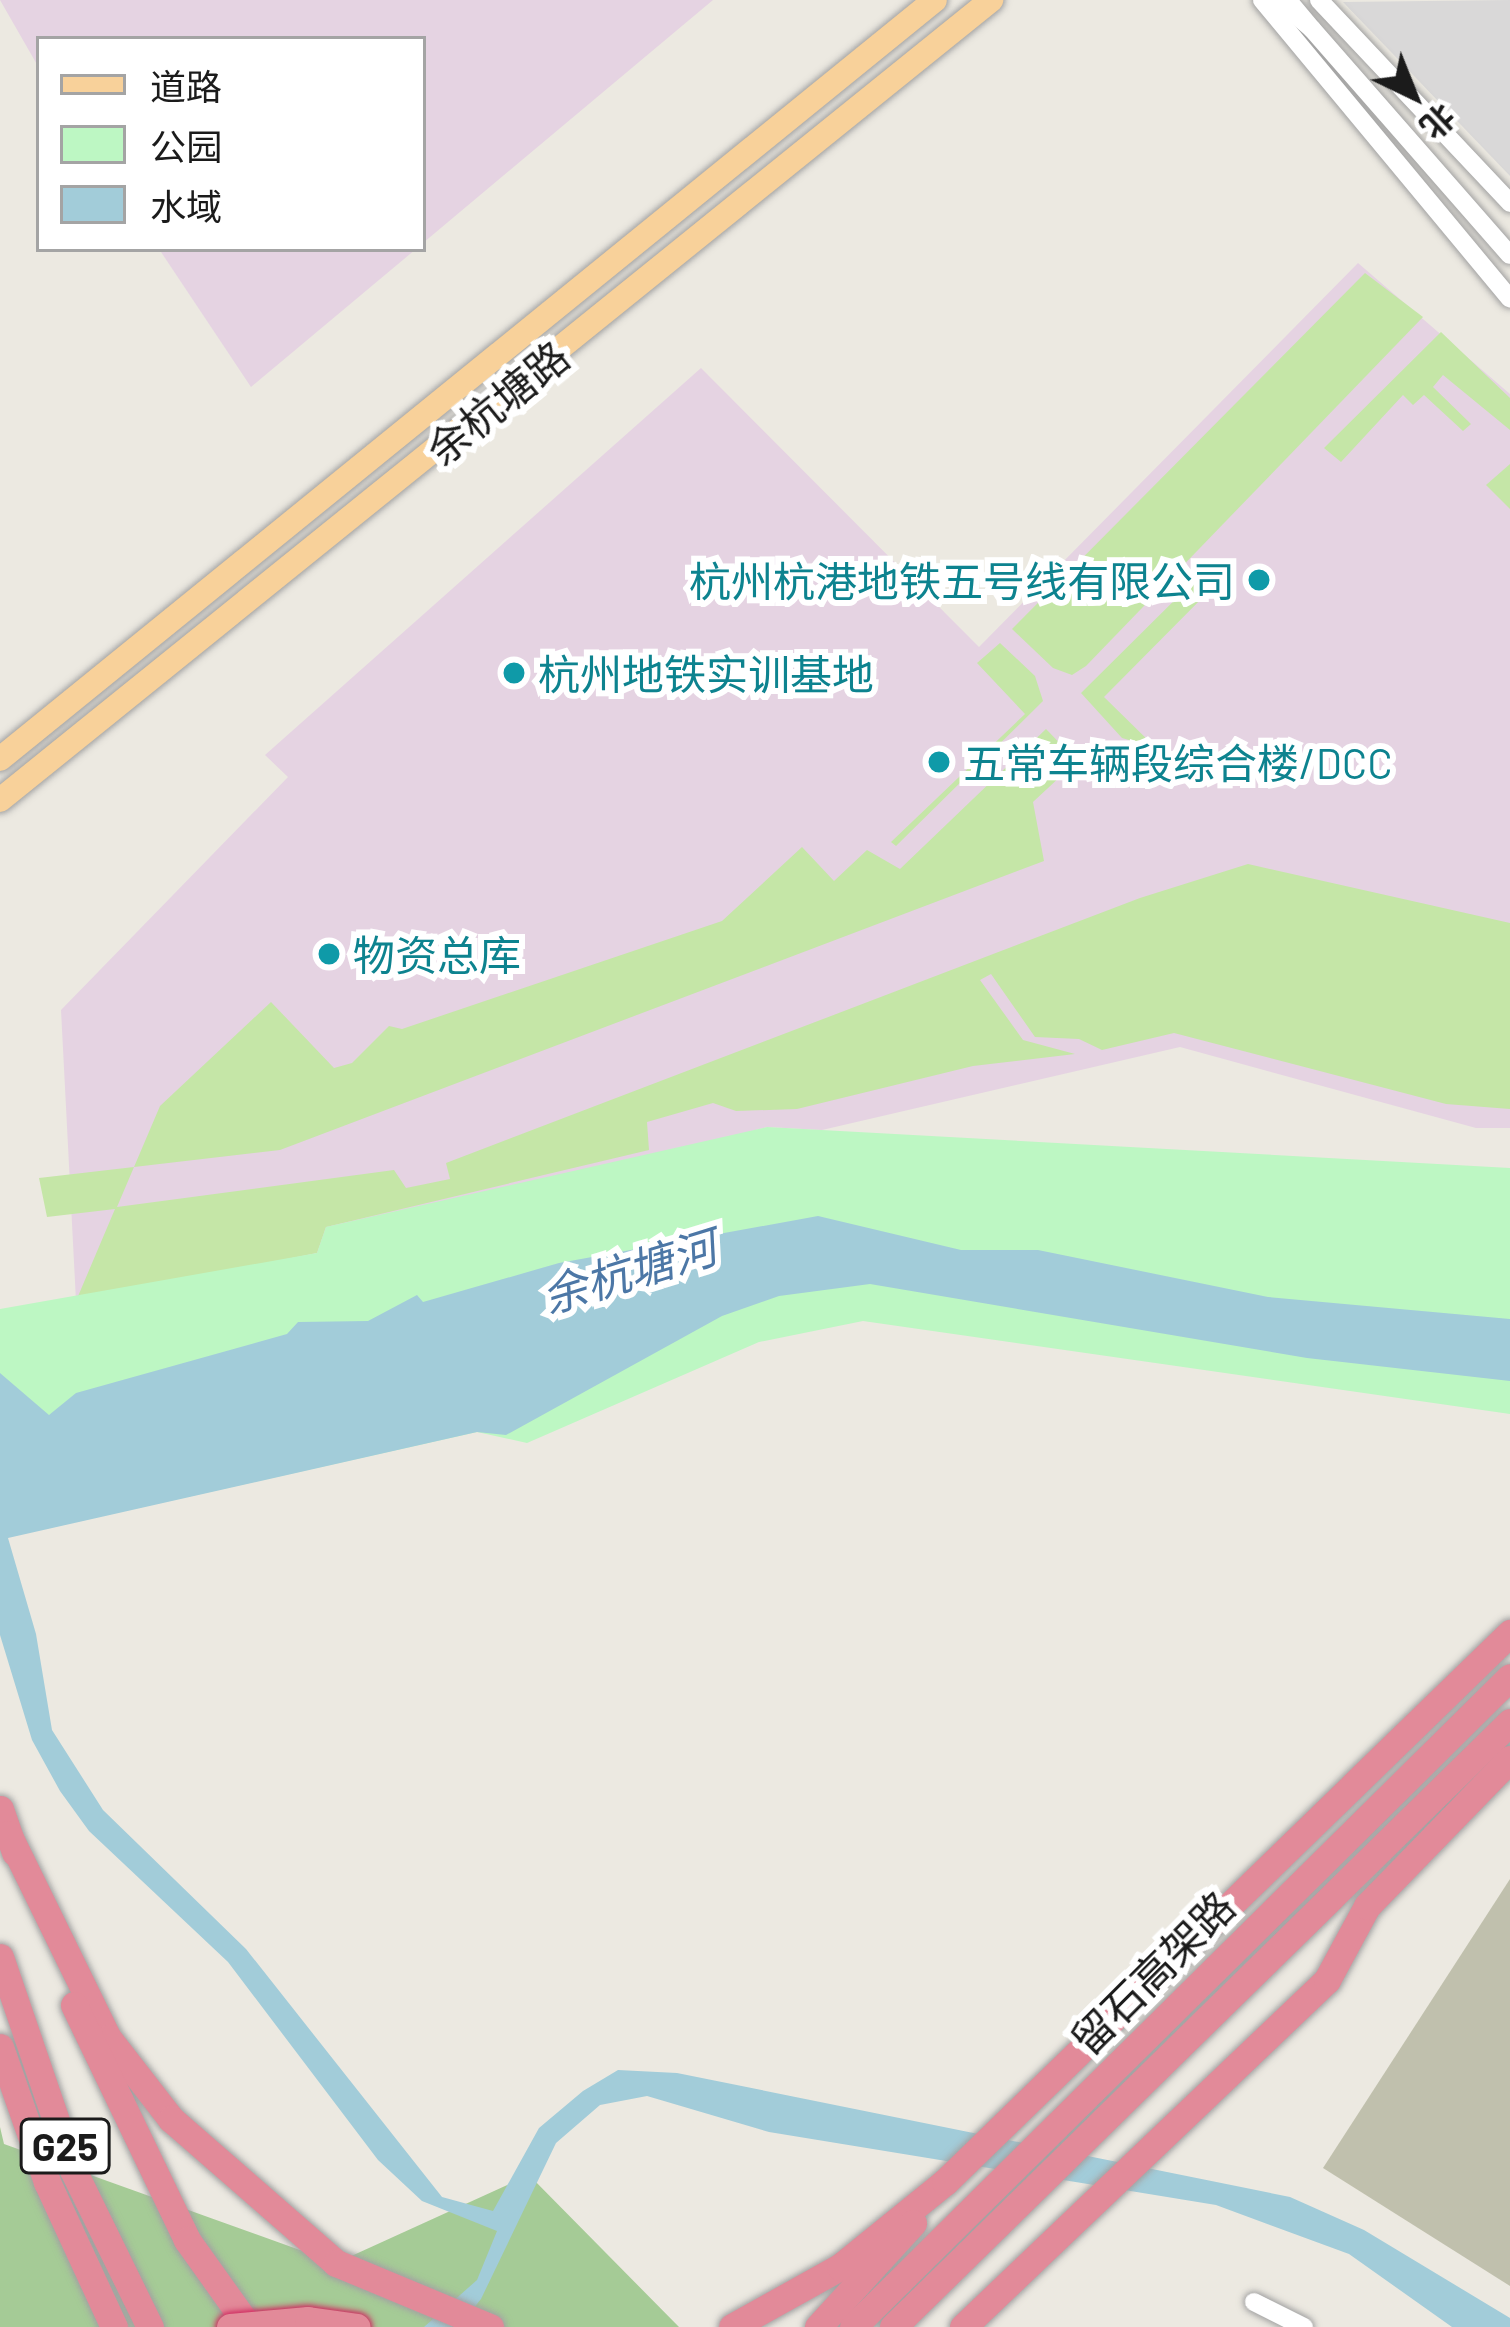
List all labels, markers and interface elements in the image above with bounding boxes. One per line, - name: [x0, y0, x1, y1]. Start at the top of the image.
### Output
- legend: [36, 36, 426, 252]
- north arrow: [1354, 36, 1474, 156]
- text: 道路: [150, 64, 222, 107]
- text: 北: [1413, 96, 1464, 148]
- text: 公园: [150, 124, 222, 167]
- text: 水域: [150, 184, 222, 227]
- street label: 余杭塘路: [416, 330, 578, 474]
- place label: 杭州杭港地铁五号线有限公司: [689, 555, 1235, 605]
- marker: 杭州杭港地铁五号线有限公司: [1246, 567, 1272, 593]
- place label: 杭州地铁实训基地: [538, 648, 874, 698]
- marker: 杭州地铁实训基地: [501, 660, 527, 686]
- place label: 五常车辆段综合楼/DCC: [963, 737, 1393, 787]
- marker: 五常车辆段综合楼/DCC: [926, 749, 952, 775]
- place label: 物资总库: [353, 929, 521, 979]
- marker: 物资总库: [316, 941, 342, 967]
- water label: 余杭塘河: [535, 1219, 723, 1323]
- street label: 留石高架路: [1060, 1880, 1244, 2064]
- road number: G25: [17, 2113, 113, 2179]

